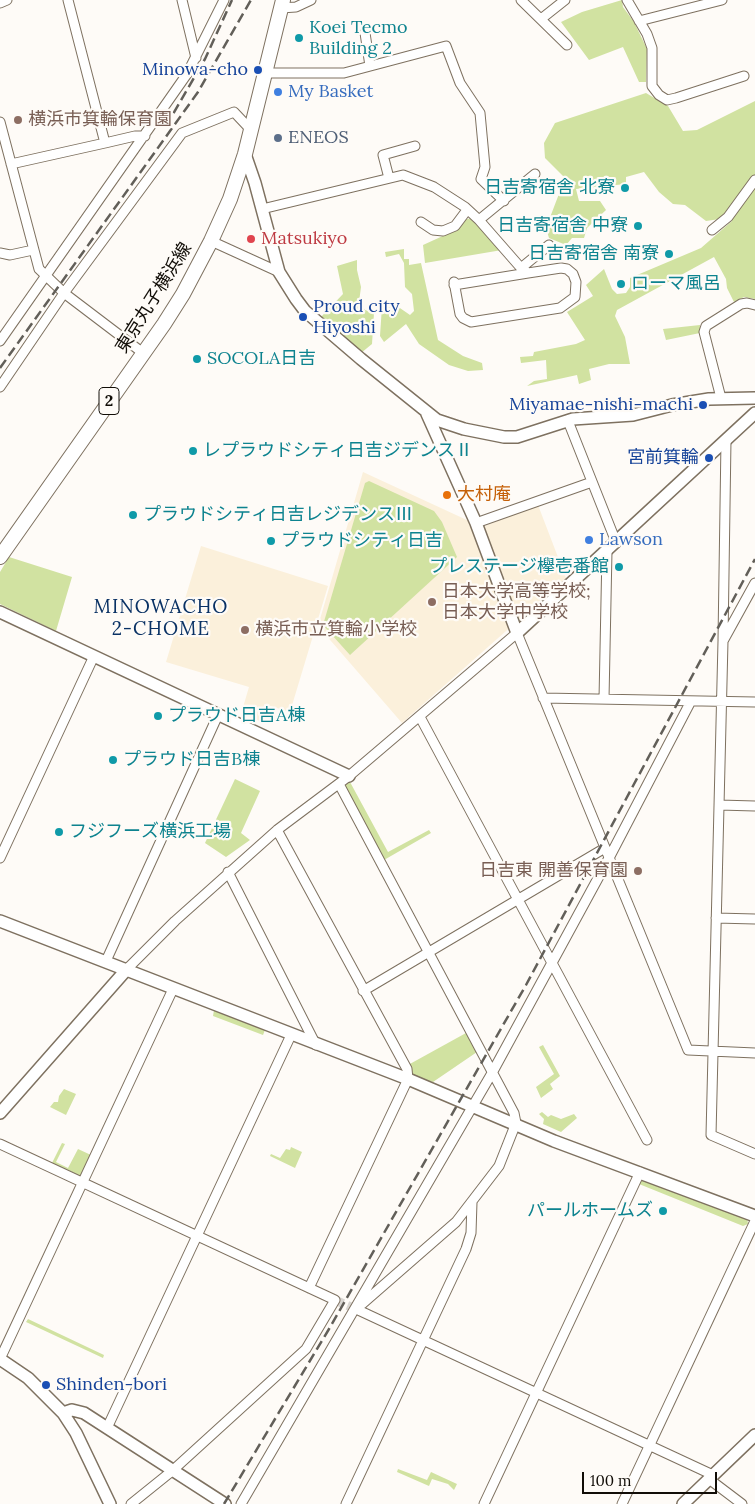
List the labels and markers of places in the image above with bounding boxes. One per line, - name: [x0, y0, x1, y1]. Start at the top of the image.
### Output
- place label: Koei Tecmo Building 2: [309, 17, 408, 59]
- marker: Koei Tecmo Building 2: [293, 32, 305, 44]
- place label: Minowa-cho: [142, 59, 248, 81]
- marker: Minowa-cho: [252, 64, 264, 76]
- place label: My Basket: [288, 81, 373, 103]
- marker: My Basket: [272, 86, 284, 98]
- place label: 横浜市箕輪保育園: [28, 109, 172, 131]
- marker: 横浜市箕輪保育園: [12, 114, 24, 126]
- place label: ENEOS: [288, 127, 349, 149]
- marker: ENEOS: [272, 132, 284, 144]
- place label: 日吉寄宿舎 北寮: [484, 177, 615, 199]
- marker: 日吉寄宿舎 北寮: [619, 182, 631, 194]
- place label: 日吉寄宿舎 中寮: [497, 215, 628, 237]
- marker: 日吉寄宿舎 中寮: [632, 220, 644, 232]
- place label: Matsukiyo: [261, 228, 347, 250]
- marker: Matsukiyo: [245, 233, 257, 245]
- place label: 日吉寄宿舎 南寮: [528, 243, 659, 265]
- marker: 日吉寄宿舎 南寮: [663, 248, 675, 260]
- place label: ローマ風呂: [631, 273, 721, 295]
- marker: ローマ風呂: [615, 278, 627, 290]
- place label: Proud city Hiyoshi: [313, 296, 400, 338]
- marker: Proud city Hiyoshi: [297, 311, 309, 323]
- place label: SOCOLA日吉: [207, 348, 316, 370]
- marker: SOCOLA日吉: [191, 353, 203, 365]
- place label: Miyamae-nishi-machi: [509, 394, 693, 416]
- marker: Miyamae-nishi-machi: [697, 399, 709, 411]
- place label: レプラウドシティ日吉ジデンスⅡ: [203, 440, 473, 462]
- marker: レプラウドシティ日吉ジデンスⅡ: [187, 445, 199, 457]
- place label: 宮前箕輪: [627, 447, 699, 469]
- marker: 宮前箕輪: [703, 452, 715, 464]
- place label: 大村庵: [457, 484, 511, 506]
- marker: 大村庵: [441, 489, 453, 501]
- place label: プラウドシティ日吉レジデンスⅢ: [143, 504, 413, 526]
- marker: プラウドシティ日吉レジデンスⅢ: [127, 509, 139, 521]
- place label: Lawson: [599, 529, 663, 551]
- place label: プラウドシティ日吉: [281, 530, 443, 552]
- marker: Lawson: [583, 534, 595, 546]
- marker: プラウドシティ日吉: [265, 535, 277, 547]
- place label: プレステージ欅壱番館: [429, 556, 609, 578]
- marker: プレステージ欅壱番館: [613, 561, 625, 573]
- place label: 日本大学高等学校; 日本大学中学校: [442, 581, 591, 624]
- marker: 日本大学高等学校; 日本大学中学校: [426, 596, 438, 608]
- place label: 横浜市立箕輪小学校: [255, 619, 417, 641]
- marker: 横浜市立箕輪小学校: [239, 624, 251, 636]
- place label: プラウド日吉A棟: [168, 705, 305, 727]
- marker: プラウド日吉A棟: [152, 710, 164, 722]
- place label: プラウド日吉B棟: [123, 749, 260, 771]
- marker: プラウド日吉B棟: [107, 754, 119, 766]
- place label: フジフーズ横浜工場: [69, 821, 231, 843]
- marker: フジフーズ横浜工場: [53, 826, 65, 838]
- place label: 日吉東 開善保育園: [479, 860, 628, 882]
- marker: 日吉東 開善保育園: [632, 865, 644, 877]
- place label: パールホームズ: [527, 1200, 653, 1222]
- marker: パールホームズ: [657, 1205, 669, 1217]
- place label: Shinden-bori: [56, 1374, 167, 1396]
- marker: Shinden-bori: [40, 1379, 52, 1391]

